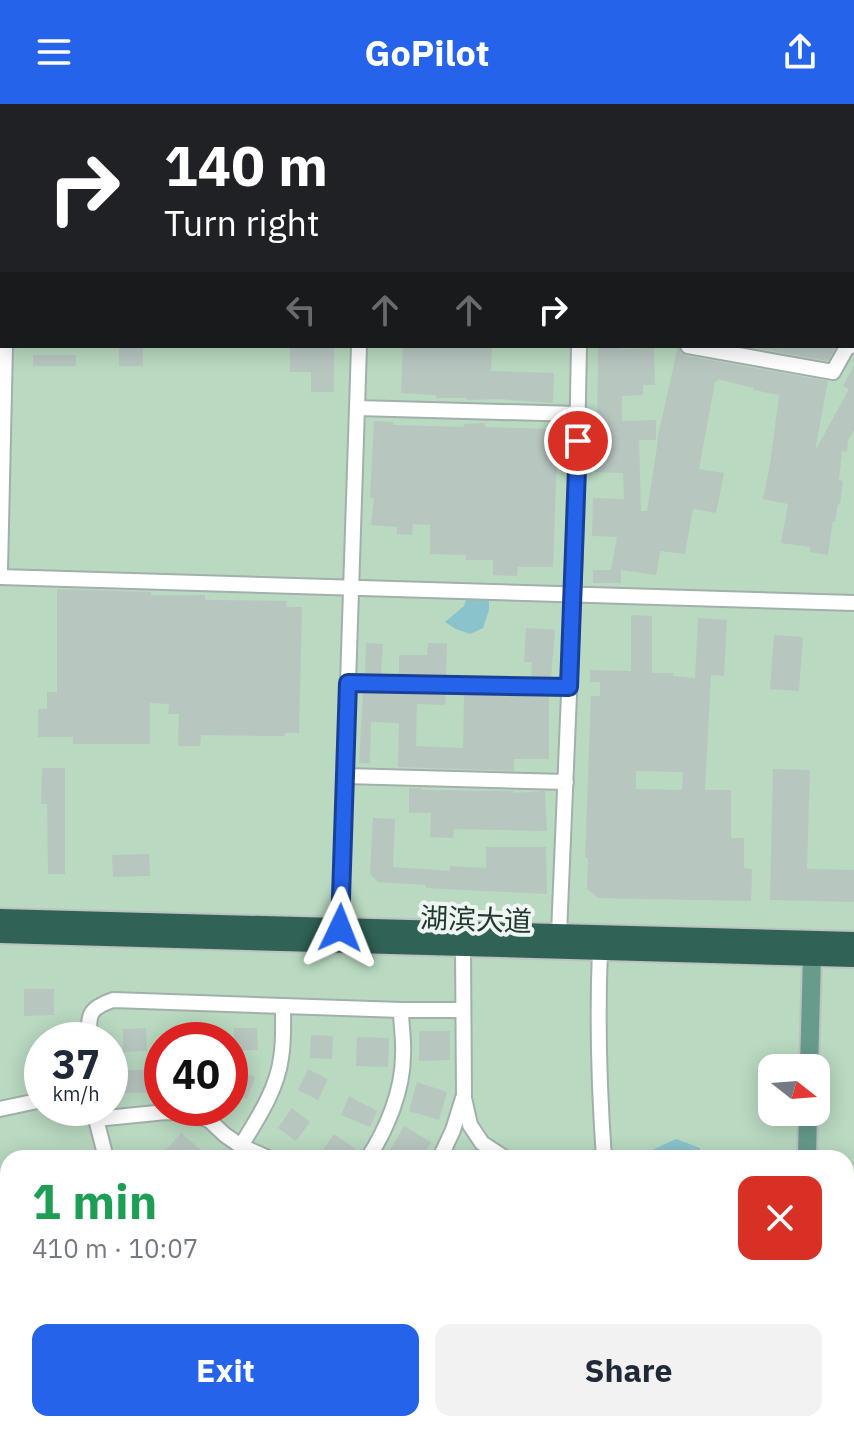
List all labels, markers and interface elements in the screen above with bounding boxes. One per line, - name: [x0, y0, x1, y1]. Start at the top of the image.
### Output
- text: GoPilot: [365, 29, 489, 76]
- icon: menu: [32, 30, 76, 74]
- icon: share: [778, 30, 822, 74]
- text: 140 m: [164, 129, 328, 201]
- icon: right: [32, 136, 136, 240]
- text: Turn right: [164, 199, 320, 246]
- icon: left: [279, 288, 323, 332]
- icon: ahead: [363, 288, 407, 332]
- icon: ahead: [447, 288, 491, 332]
- icon: right: [531, 288, 575, 332]
- pin: [544, 407, 612, 475]
- icon: arrive: [556, 419, 600, 463]
- position arrow: [298, 886, 382, 970]
- street label: 湖滨大道: [419, 899, 533, 939]
- speed limit sign: 40: [144, 1022, 248, 1126]
- text: 37: [52, 1038, 100, 1090]
- north arrow: [758, 1054, 830, 1126]
- map controls: [758, 1054, 830, 1126]
- text: km/h: [52, 1080, 100, 1107]
- text: 1 min: [32, 1170, 157, 1232]
- button: close: [738, 1176, 822, 1260]
- text: 410 m · 10:07: [32, 1231, 198, 1265]
- button: Exit: [32, 1324, 419, 1416]
- button: Share: [435, 1324, 822, 1416]

